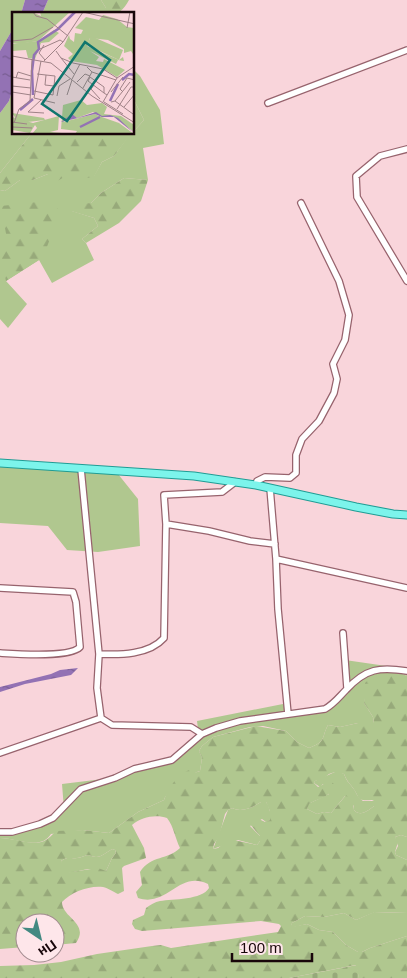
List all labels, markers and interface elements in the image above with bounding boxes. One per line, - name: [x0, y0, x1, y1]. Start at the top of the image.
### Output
- inset map: [12, 12, 135, 135]
- north arrow: [15, 913, 65, 963]
- scale bar: [232, 930, 312, 962]
- text: Пн: [35, 937, 60, 961]
- text: 100 m: [240, 939, 282, 956]

